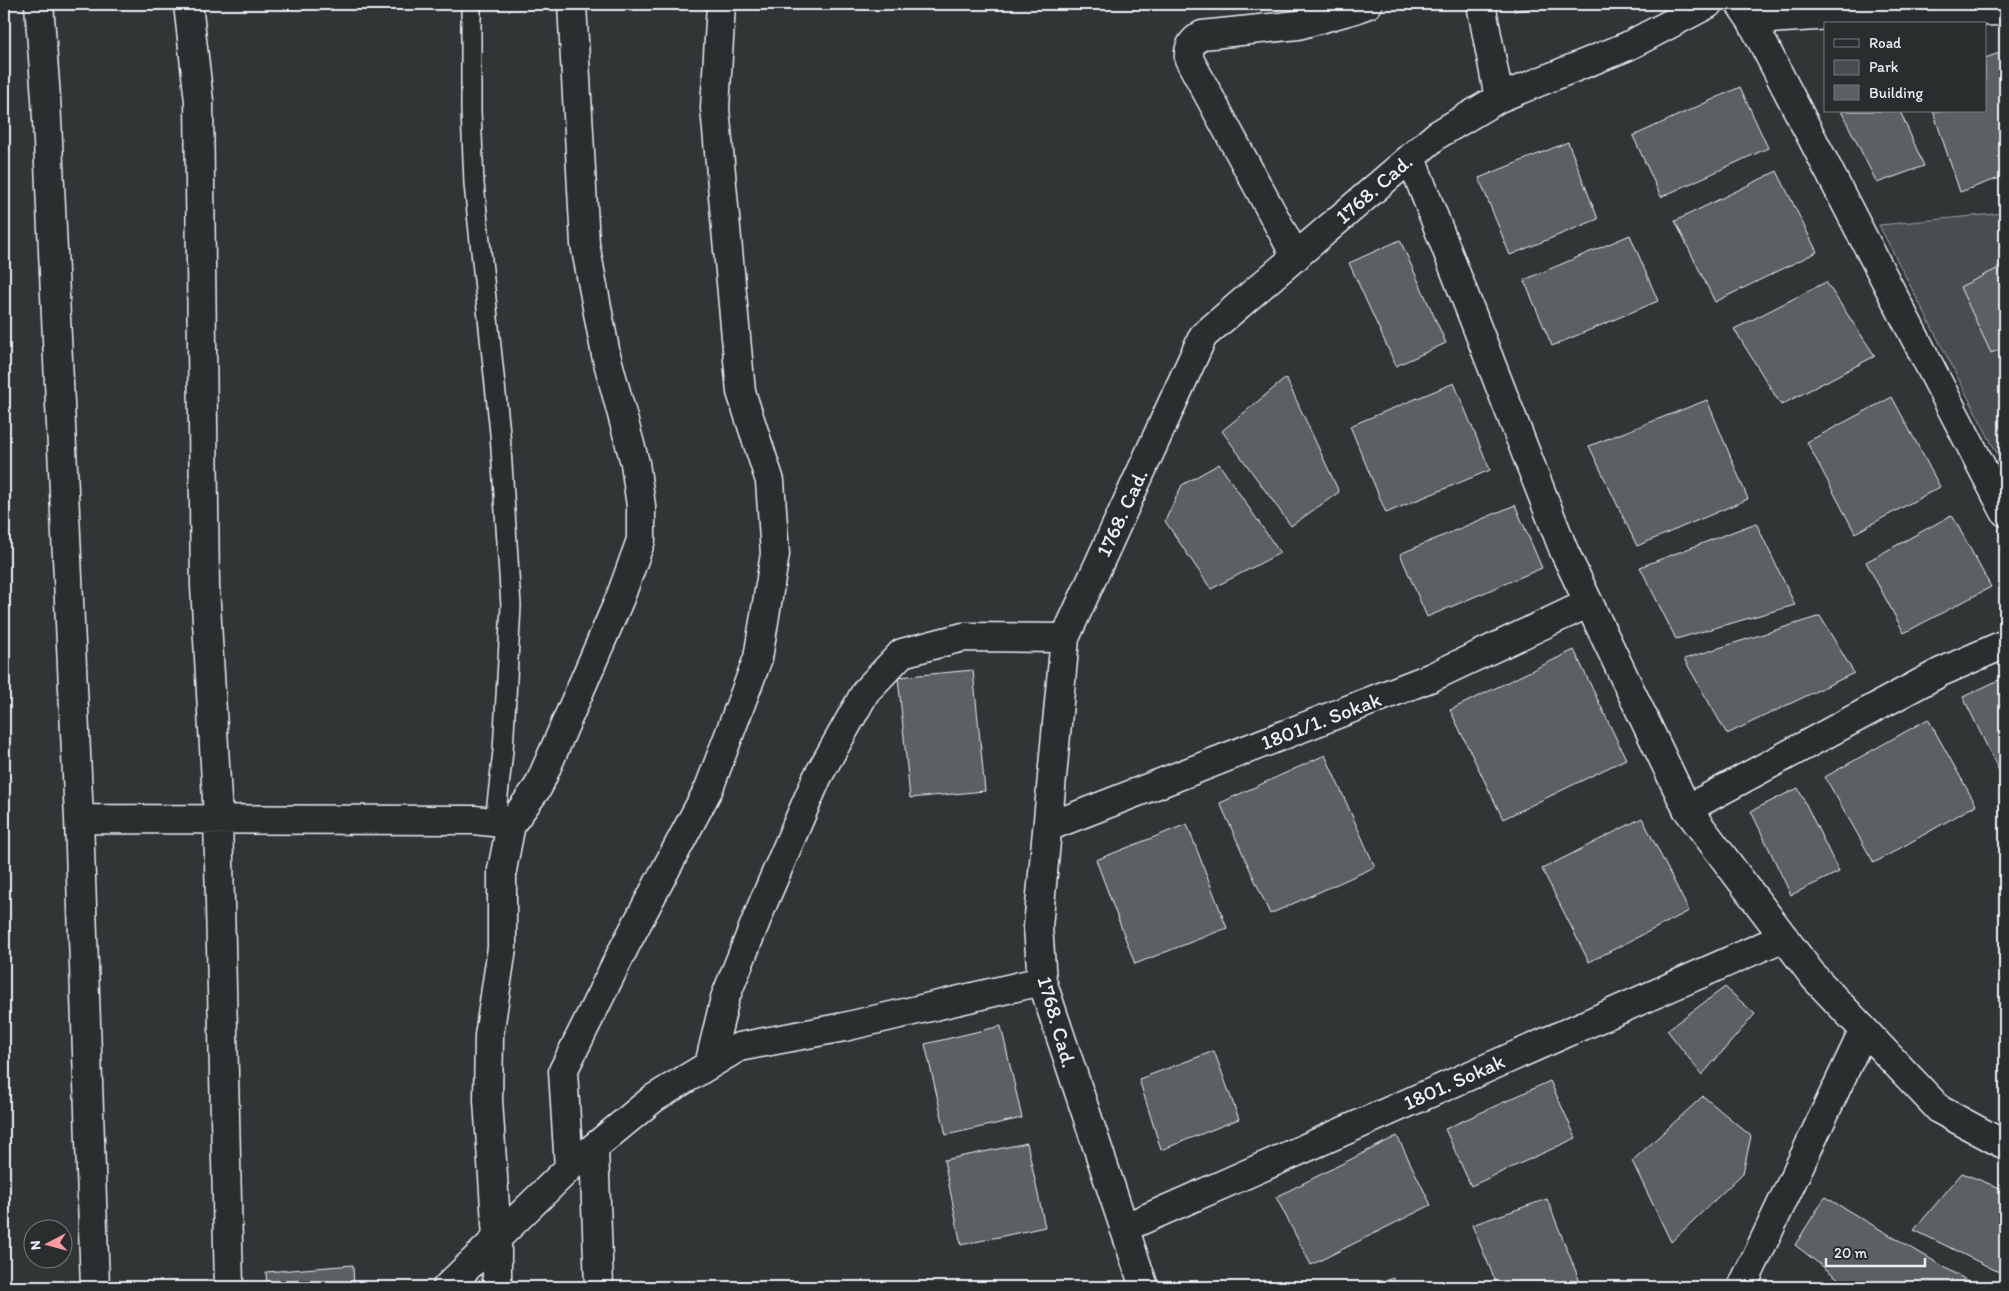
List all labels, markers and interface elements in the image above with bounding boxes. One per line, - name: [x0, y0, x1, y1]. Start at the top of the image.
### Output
- legend: [1824, 22, 1986, 112]
- text: Road: [1869, 34, 1902, 52]
- text: Park: [1869, 58, 1899, 76]
- text: Building: [1869, 84, 1923, 102]
- street label: 1768. Cad.: [1330, 148, 1417, 229]
- street label: 1768. Cad.: [1090, 465, 1153, 561]
- street label: 1801/1. Sokak: [1257, 686, 1385, 755]
- street label: 1768. Cad.: [1033, 973, 1082, 1070]
- street label: 1801. Sokak: [1399, 1048, 1509, 1115]
- north arrow: [22, 1218, 72, 1268]
- scale bar: [1826, 1236, 1925, 1268]
- text: N: [27, 1240, 45, 1251]
- text: 20 m: [1834, 1244, 1868, 1262]

